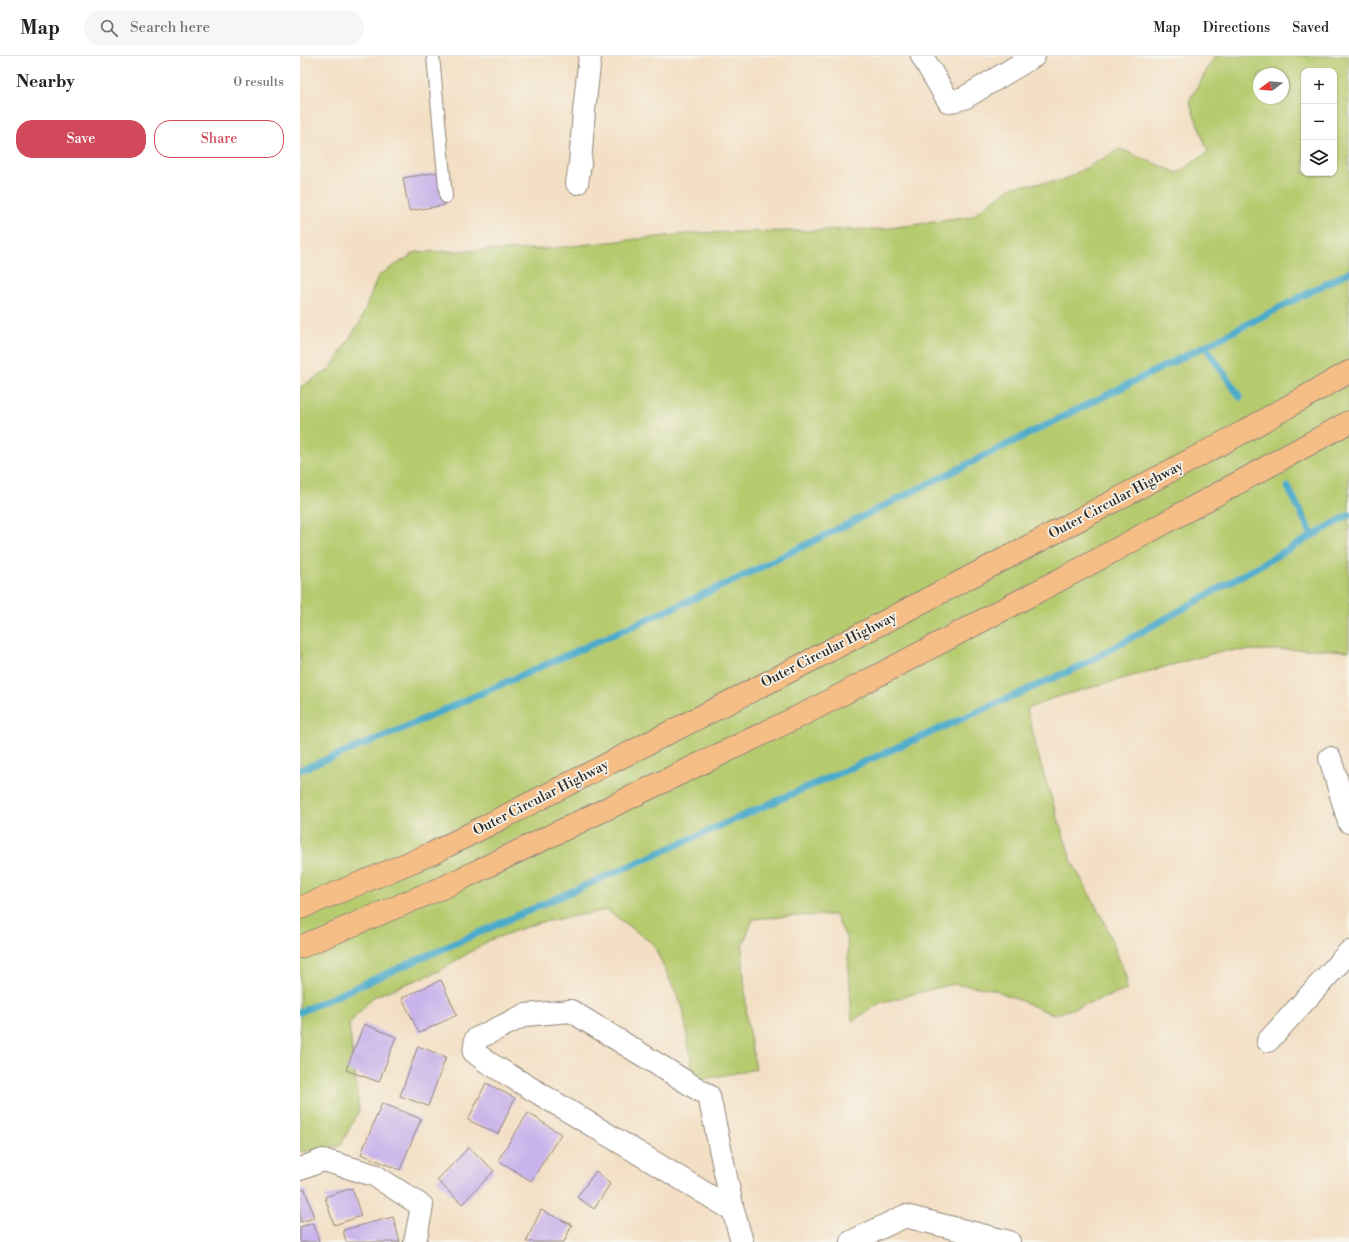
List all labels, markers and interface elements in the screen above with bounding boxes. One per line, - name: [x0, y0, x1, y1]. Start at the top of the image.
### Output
- search box: [84, 10, 364, 46]
- text: Map: [20, 16, 60, 40]
- icon: search: [98, 17, 120, 39]
- text: Search here: [130, 18, 210, 37]
- text: Map: [1153, 19, 1181, 37]
- text: Directions: [1203, 19, 1270, 37]
- text: Saved: [1292, 19, 1329, 37]
- north arrow: [1253, 68, 1289, 104]
- map controls: [1301, 68, 1337, 176]
- button: +: [1301, 68, 1337, 104]
- text: Nearby: [16, 71, 75, 93]
- text: 0 results: [233, 74, 284, 90]
- button: −: [1301, 104, 1337, 140]
- button: Save: [16, 120, 146, 158]
- button: Share: [154, 120, 284, 158]
- button: layers: [1301, 140, 1337, 176]
- street label: Outer Circular Highway: [1046, 457, 1187, 543]
- street label: Outer Circular Highway: [758, 608, 900, 692]
- street label: Outer Circular Highway: [470, 756, 612, 840]

